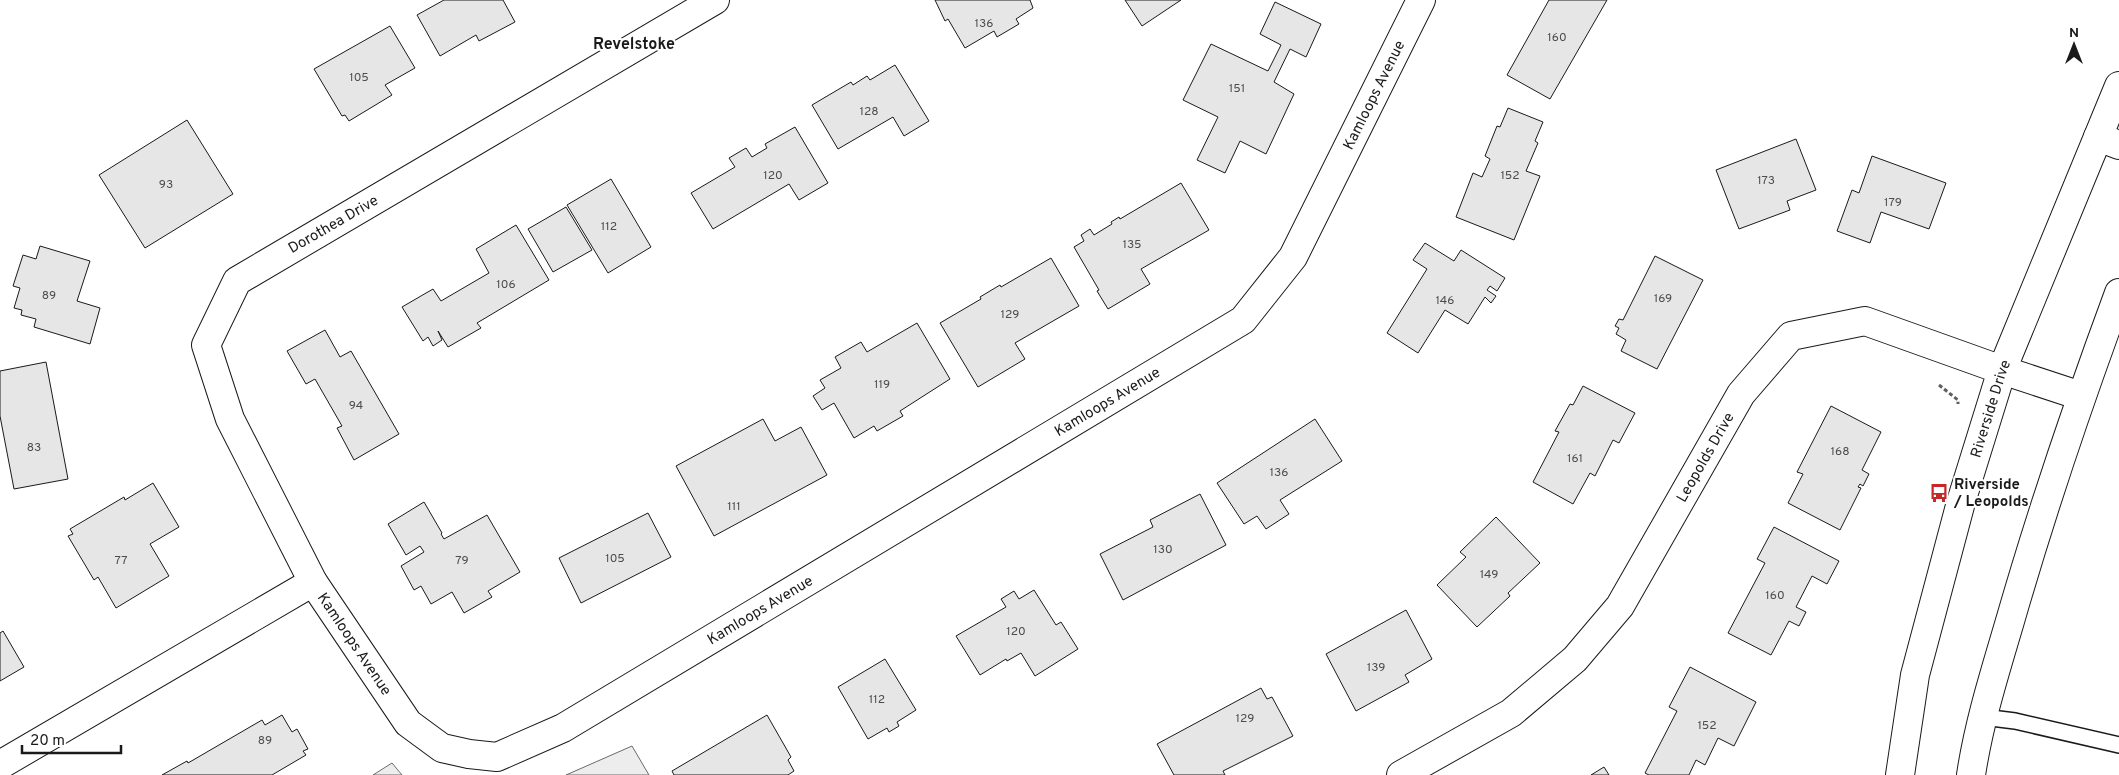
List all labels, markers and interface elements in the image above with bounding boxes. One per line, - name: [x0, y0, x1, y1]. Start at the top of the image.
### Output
- house number: 136: [975, 16, 993, 32]
- north arrow: [2049, 20, 2099, 70]
- text: N: [2069, 25, 2079, 42]
- house number: 160: [1547, 30, 1567, 46]
- district label: Revelstoke: [593, 35, 675, 55]
- street label: Kamloops Avenue: [1340, 38, 1410, 153]
- house number: 105: [349, 70, 369, 86]
- house number: 151: [1229, 81, 1245, 97]
- house number: 128: [859, 104, 879, 120]
- house number: 120: [763, 168, 783, 184]
- house number: 152: [1500, 168, 1520, 184]
- house number: 173: [1757, 173, 1775, 189]
- house number: 93: [159, 177, 173, 193]
- street label: Dorothea Drive: [285, 192, 382, 259]
- house number: 179: [1884, 195, 1902, 211]
- house number: 112: [601, 219, 617, 235]
- house number: 135: [1122, 237, 1142, 253]
- house number: 106: [496, 277, 516, 293]
- house number: 89: [42, 288, 56, 304]
- house number: 169: [1654, 291, 1672, 307]
- house number: 146: [1436, 293, 1454, 309]
- house number: 129: [1001, 307, 1019, 323]
- street label: Riverside Drive: [1967, 357, 2016, 460]
- street label: Kamloops Avenue: [1052, 364, 1164, 442]
- house number: 119: [874, 377, 890, 393]
- house number: 94: [349, 398, 363, 414]
- street label: Leopolds Drive: [1673, 409, 1739, 506]
- house number: 83: [27, 440, 41, 456]
- house number: 168: [1831, 444, 1849, 460]
- house number: 161: [1567, 451, 1583, 467]
- house number: 136: [1270, 465, 1288, 481]
- place label: Riverside / Leopolds: [1953, 476, 2029, 512]
- bus stop icon: Riverside / Leopolds: [1928, 482, 1950, 504]
- house number: 111: [727, 499, 741, 515]
- house number: 130: [1153, 542, 1173, 558]
- house number: 105: [605, 551, 625, 567]
- house number: 77: [115, 553, 127, 569]
- house number: 79: [455, 553, 469, 569]
- house number: 149: [1480, 567, 1498, 583]
- street label: Kamloops Avenue: [704, 572, 817, 650]
- house number: 160: [1765, 588, 1785, 604]
- street label: Kamloops Avenue: [312, 590, 395, 700]
- house number: 120: [1006, 624, 1026, 640]
- house number: 139: [1367, 660, 1385, 676]
- house number: 112: [869, 692, 885, 708]
- house number: 129: [1236, 711, 1254, 727]
- house number: 152: [1697, 718, 1717, 734]
- scale bar: [22, 722, 121, 754]
- text: 20 m: [30, 732, 65, 751]
- house number: 89: [258, 733, 272, 749]

